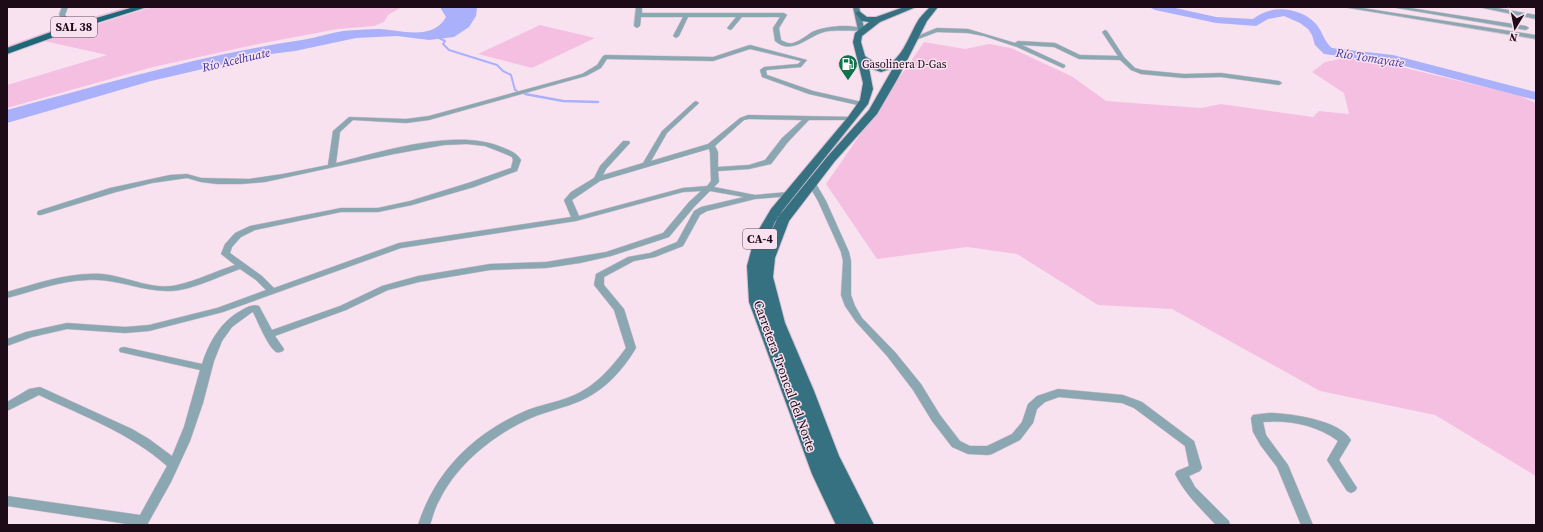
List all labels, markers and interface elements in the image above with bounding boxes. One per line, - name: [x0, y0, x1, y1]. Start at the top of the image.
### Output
- north arrow: [1495, 8, 1535, 48]
- road number: SAL 38: [51, 17, 97, 37]
- text: N: [1508, 29, 1519, 45]
- water label: Río Acelhuate: [200, 44, 272, 76]
- water label: Río Tomayate: [1334, 45, 1405, 71]
- fuel station icon: Gasolinera D-Gas: [837, 53, 859, 81]
- place label: Gasolinera D-Gas: [862, 57, 947, 72]
- road number: CA-4: [743, 229, 777, 249]
- street label: Carretera Troncal del Norte: [750, 298, 820, 454]

